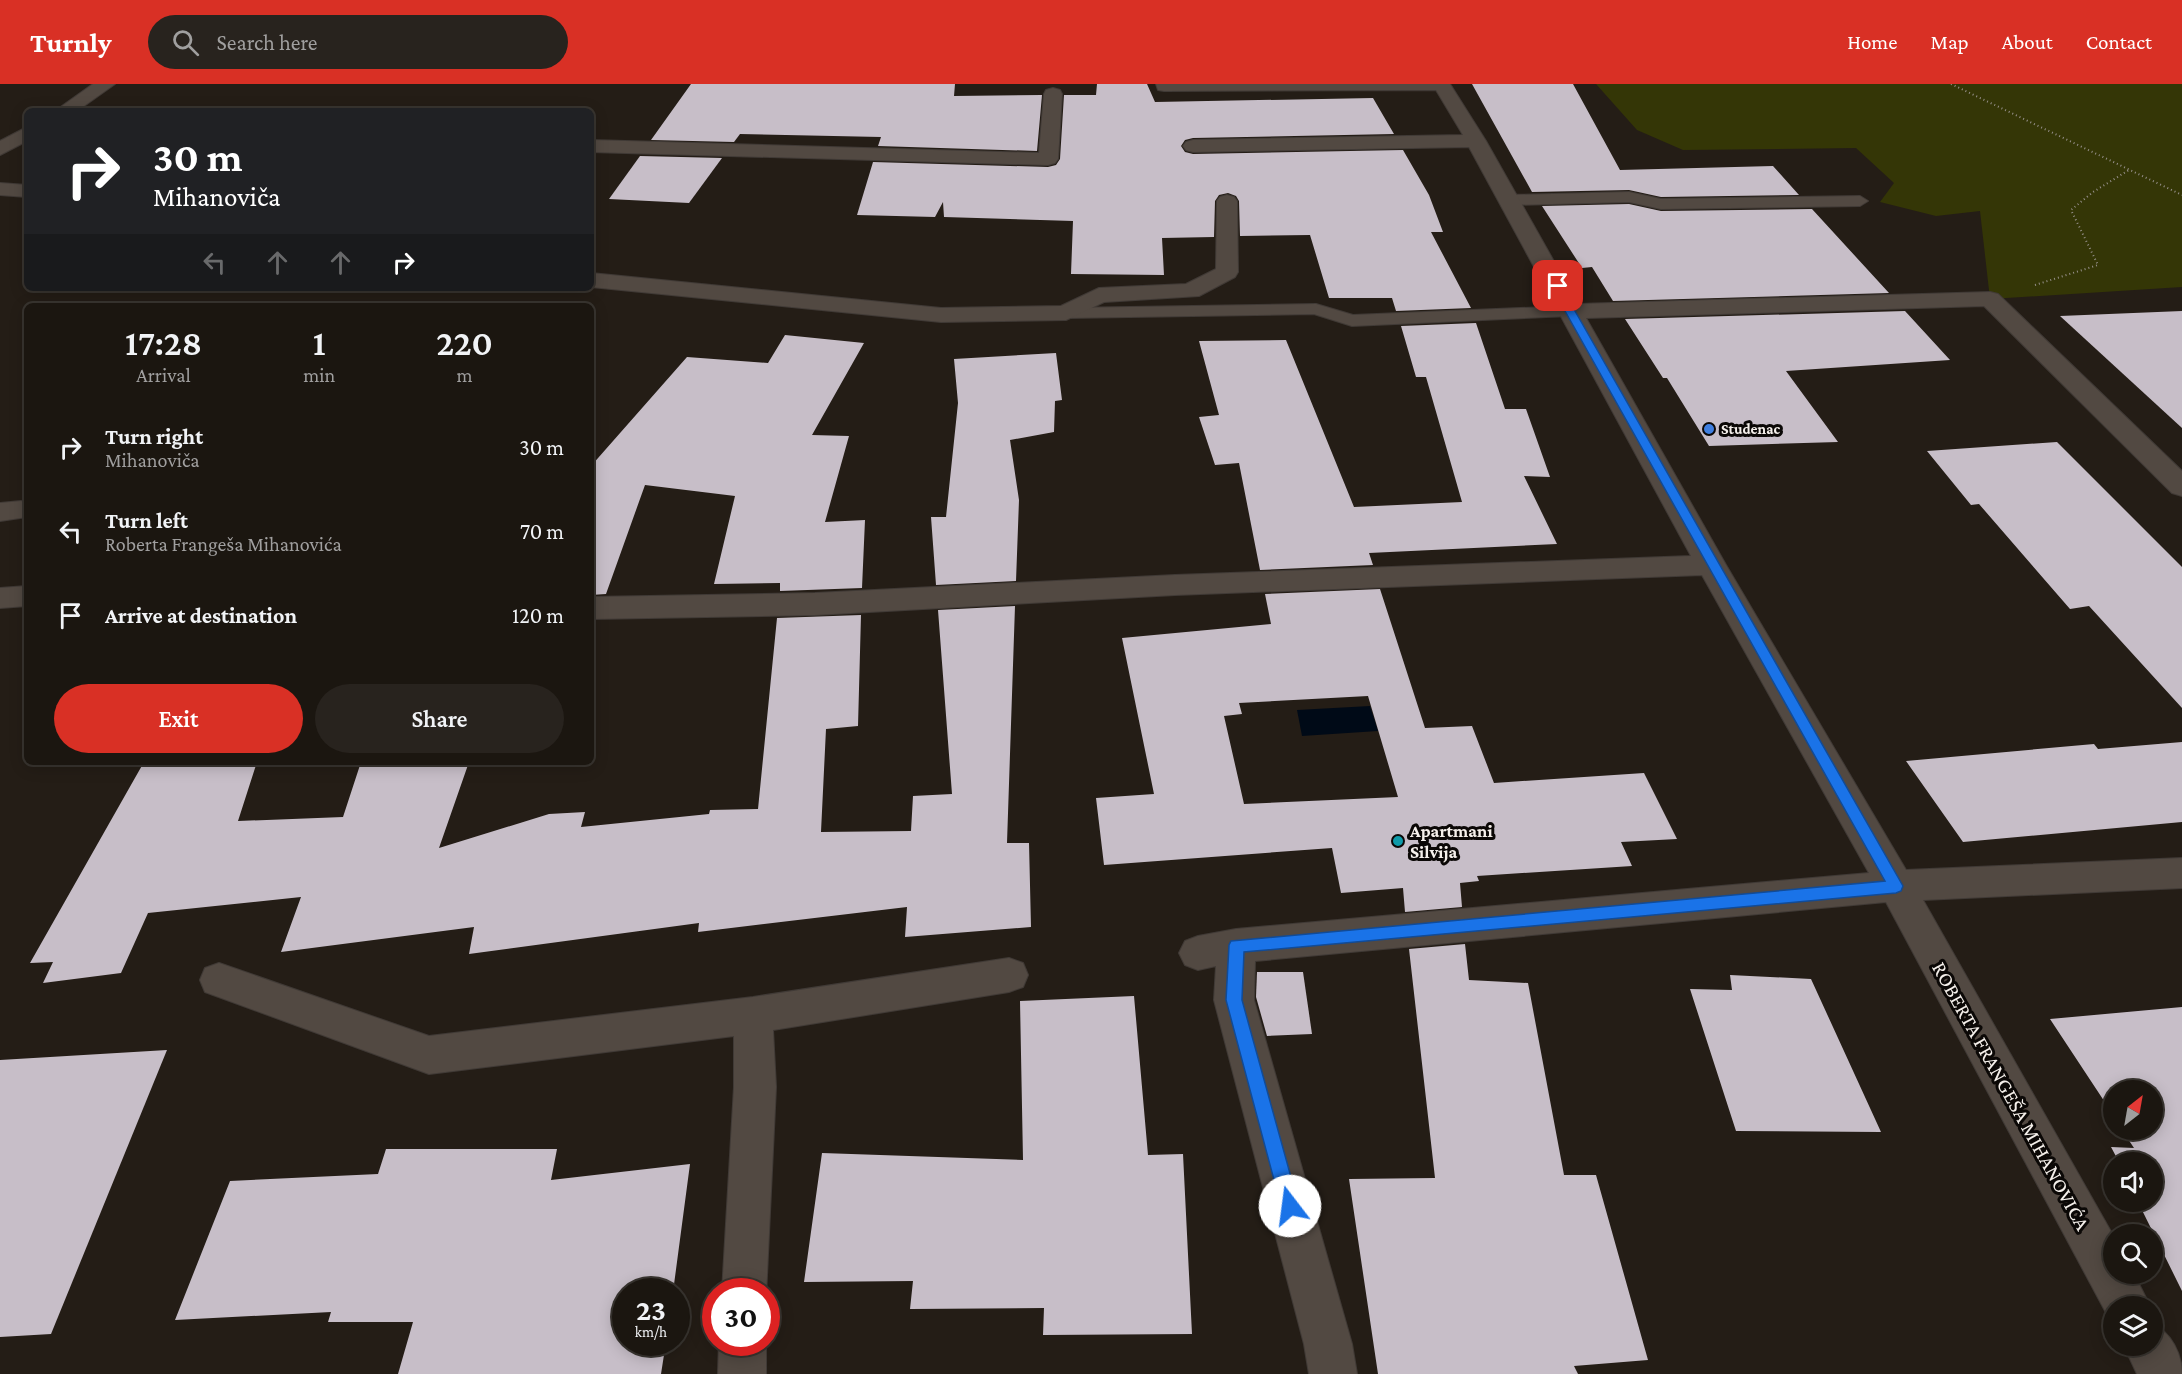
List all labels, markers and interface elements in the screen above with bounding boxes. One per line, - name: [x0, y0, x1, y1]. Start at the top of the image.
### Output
- search box: [148, 15, 568, 69]
- icon: search: [169, 26, 202, 59]
- text: Turnly: [30, 27, 112, 58]
- text: Search here: [217, 30, 318, 55]
- text: Home: [1847, 30, 1897, 54]
- text: Map: [1930, 30, 1969, 54]
- text: About: [2002, 30, 2053, 54]
- text: Contact: [2086, 30, 2152, 54]
- icon: right: [54, 132, 132, 210]
- text: 30 m: [153, 133, 243, 180]
- text: Mihanoviča: [153, 182, 281, 212]
- icon: left: [198, 246, 231, 279]
- icon: ahead: [261, 246, 294, 279]
- icon: ahead: [324, 246, 357, 279]
- icon: right: [387, 246, 420, 279]
- pin: [1532, 260, 1583, 311]
- icon: arrive: [1541, 269, 1574, 302]
- text: 17:28: [125, 323, 202, 363]
- text: 1: [313, 323, 326, 363]
- text: 220: [436, 323, 493, 363]
- text: Arrival: [136, 364, 191, 386]
- text: min: [303, 364, 335, 386]
- text: m: [457, 364, 473, 386]
- place label: Studenac: [1721, 421, 1781, 437]
- marker: Studenac: [1702, 422, 1716, 436]
- text: Turn right: [105, 424, 203, 449]
- icon: right: [54, 431, 87, 464]
- text: 30 m: [519, 435, 564, 460]
- text: Mihanoviča: [105, 449, 200, 471]
- text: Turn left: [105, 508, 188, 533]
- icon: left: [54, 515, 87, 548]
- text: 70 m: [520, 519, 564, 544]
- text: Roberta Frangeša Mihanovića: [105, 533, 342, 555]
- icon: arrive: [54, 599, 87, 632]
- text: Arrive at destination: [105, 603, 297, 628]
- text: 120 m: [512, 603, 564, 628]
- button: Exit: [54, 684, 303, 753]
- button: Share: [315, 684, 564, 753]
- place label: Apartmani Silvija: [1409, 821, 1493, 863]
- marker: Apartmani Silvija: [1391, 834, 1405, 848]
- street label: ROBERTA FRANGEŠA MIHANOVIĆA: [1927, 958, 2095, 1234]
- north arrow: [2103, 1080, 2163, 1140]
- map controls: [2103, 1080, 2163, 1356]
- button: sound: [2103, 1152, 2163, 1212]
- position arrow: [1258, 1174, 1322, 1238]
- button: search: [2103, 1224, 2163, 1284]
- speed limit sign: 30: [702, 1278, 780, 1356]
- text: 23: [636, 1293, 666, 1326]
- button: layers: [2103, 1296, 2163, 1356]
- text: km/h: [635, 1324, 667, 1340]

